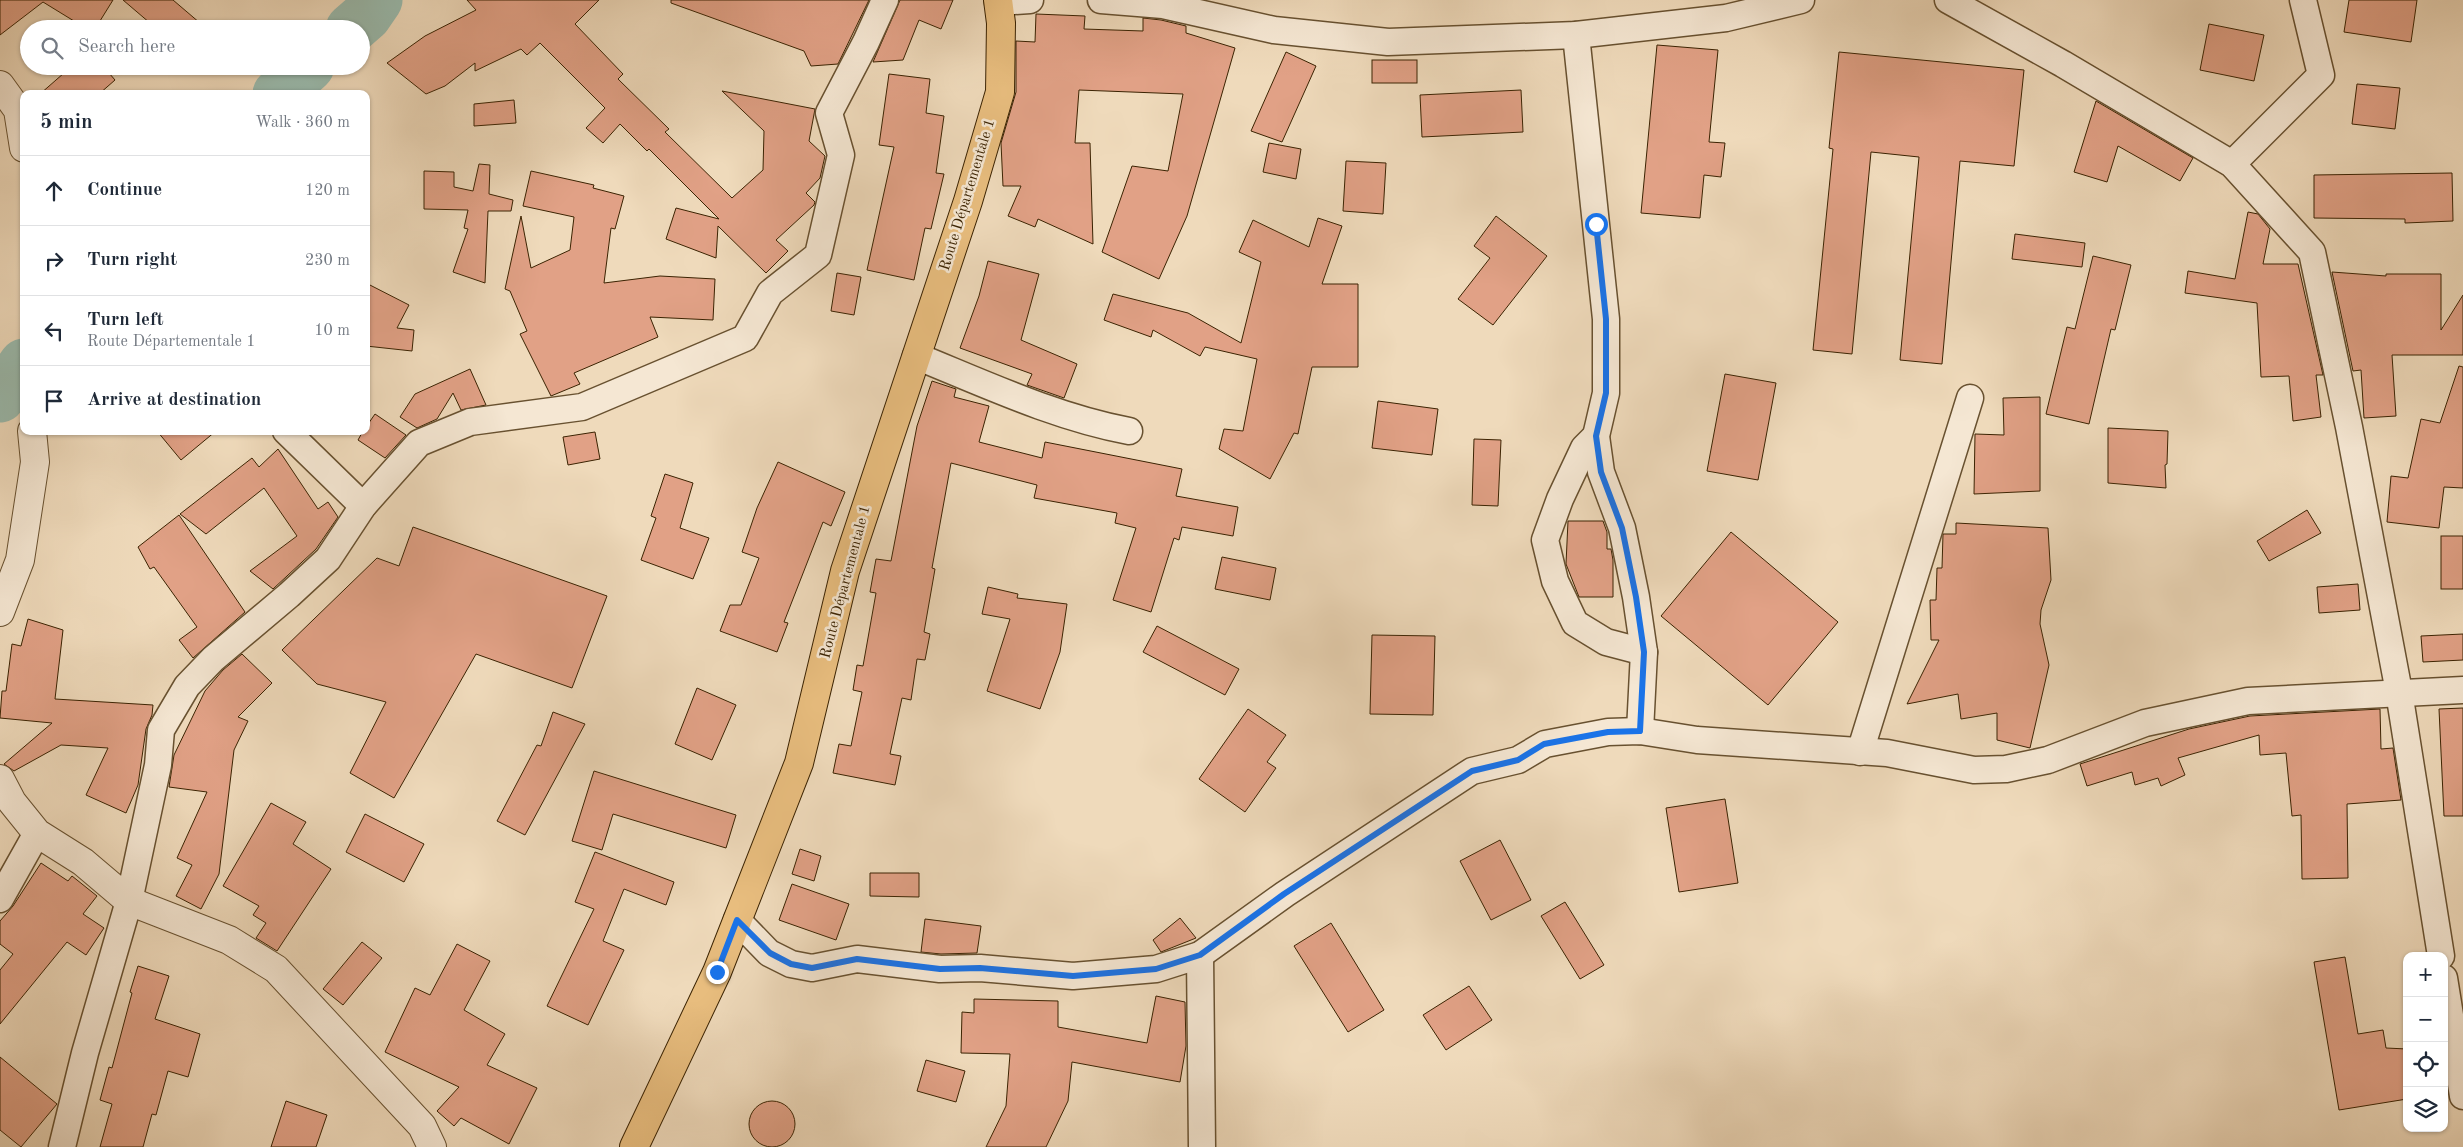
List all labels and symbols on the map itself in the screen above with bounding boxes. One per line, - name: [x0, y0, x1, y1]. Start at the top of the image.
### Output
- street label: Route Départementale 1: [938, 117, 998, 273]
- route start: [1585, 213, 1608, 236]
- street label: Route Départementale 1: [818, 504, 874, 660]
- route end: [706, 961, 729, 984]

